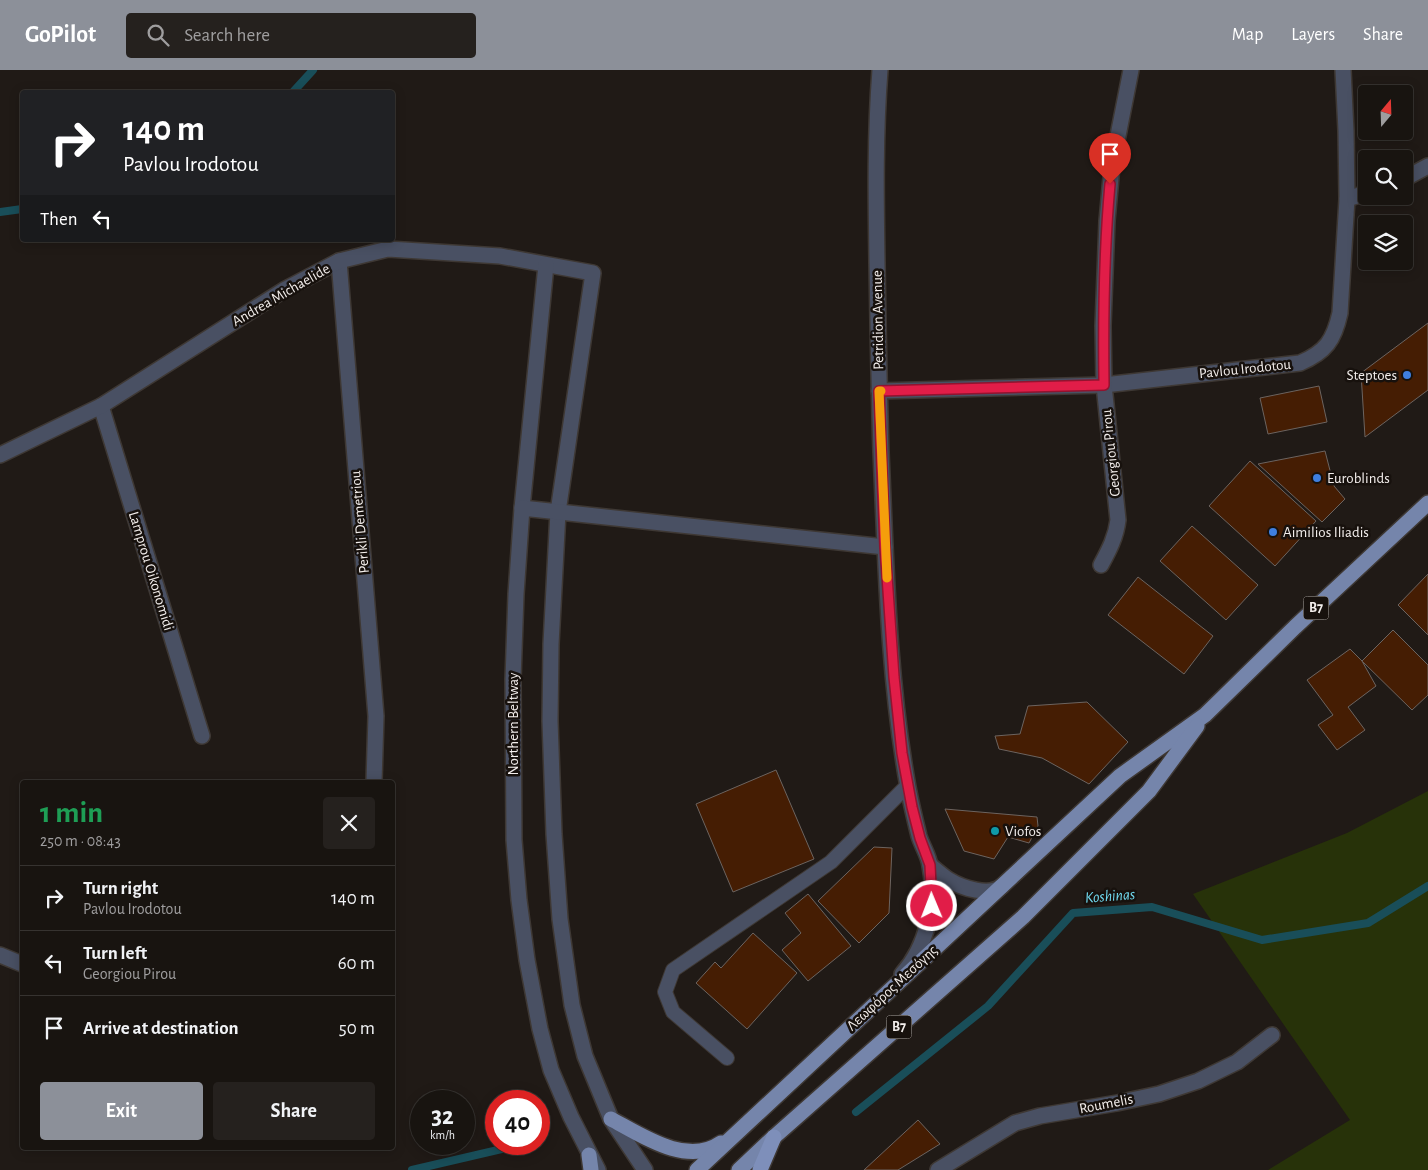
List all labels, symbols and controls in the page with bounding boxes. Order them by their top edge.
search box [126,13,476,58]
icon: search [144,21,172,49]
text: GoPilot [25,23,96,47]
text: Search here [184,26,270,45]
text: Map [1232,26,1263,44]
text: Layers [1291,26,1335,44]
text: Share [1363,26,1403,44]
north arrow [1358,85,1412,140]
map controls [1358,85,1413,270]
icon: right [40,110,105,175]
text: 140 m [123,112,205,147]
pin [1089,133,1131,184]
icon: arrive [1096,140,1124,168]
button: search [1358,150,1413,205]
text: Pavlou Irodotou [123,153,259,175]
icon: left [88,205,116,233]
text: Then [40,210,78,229]
button: layers [1358,215,1413,270]
street label: Andrea Michaelide [230,261,332,329]
street label: Petridion Avenue [870,270,886,370]
street label: Pavlou Irodotou [1198,357,1292,381]
place label: Steptoes [1346,368,1397,383]
marker: Steptoes [1401,369,1413,381]
street label: Georgiou Pirou [1099,408,1123,497]
street label: Perikli Demetriou [348,470,372,574]
place label: Euroblinds [1327,471,1390,486]
marker: Euroblinds [1311,472,1323,484]
street label: Lamprou Oikonomidi [126,510,176,632]
place label: Aimilios Iliadis [1283,525,1369,540]
marker: Aimilios Iliadis [1267,526,1279,538]
road number: B7 [1304,596,1328,620]
street label: Northern Beltway [506,672,521,775]
button: close [323,797,375,849]
text: 1 min [40,798,103,828]
place label: Viofos [1005,824,1041,839]
marker: Viofos [989,825,1001,837]
text: 250 m · 08:43 [40,833,121,849]
text: Turn right [83,879,158,898]
position arrow [905,879,957,931]
icon: right [40,884,68,912]
water label: Koshinas [1084,886,1136,906]
text: 140 m [331,889,375,908]
text: Pavlou Irodotou [83,901,182,917]
street label: Λεωφόρος Μεσόγης [844,942,940,1034]
text: Turn left [83,944,147,963]
icon: left [40,949,68,977]
text: 60 m [338,954,375,973]
text: Georgiou Pirou [83,966,176,982]
icon: arrive [40,1014,68,1042]
road number: B7 [886,1016,912,1039]
text: Arrive at destination [83,1019,239,1038]
text: 50 m [339,1019,375,1038]
button: Exit [40,1082,203,1140]
button: Share [213,1082,375,1140]
speed limit sign: 40 [485,1090,550,1155]
street label: Roumelis [1078,1091,1134,1117]
text: 32 [431,1104,454,1129]
text: km/h [430,1129,455,1141]

